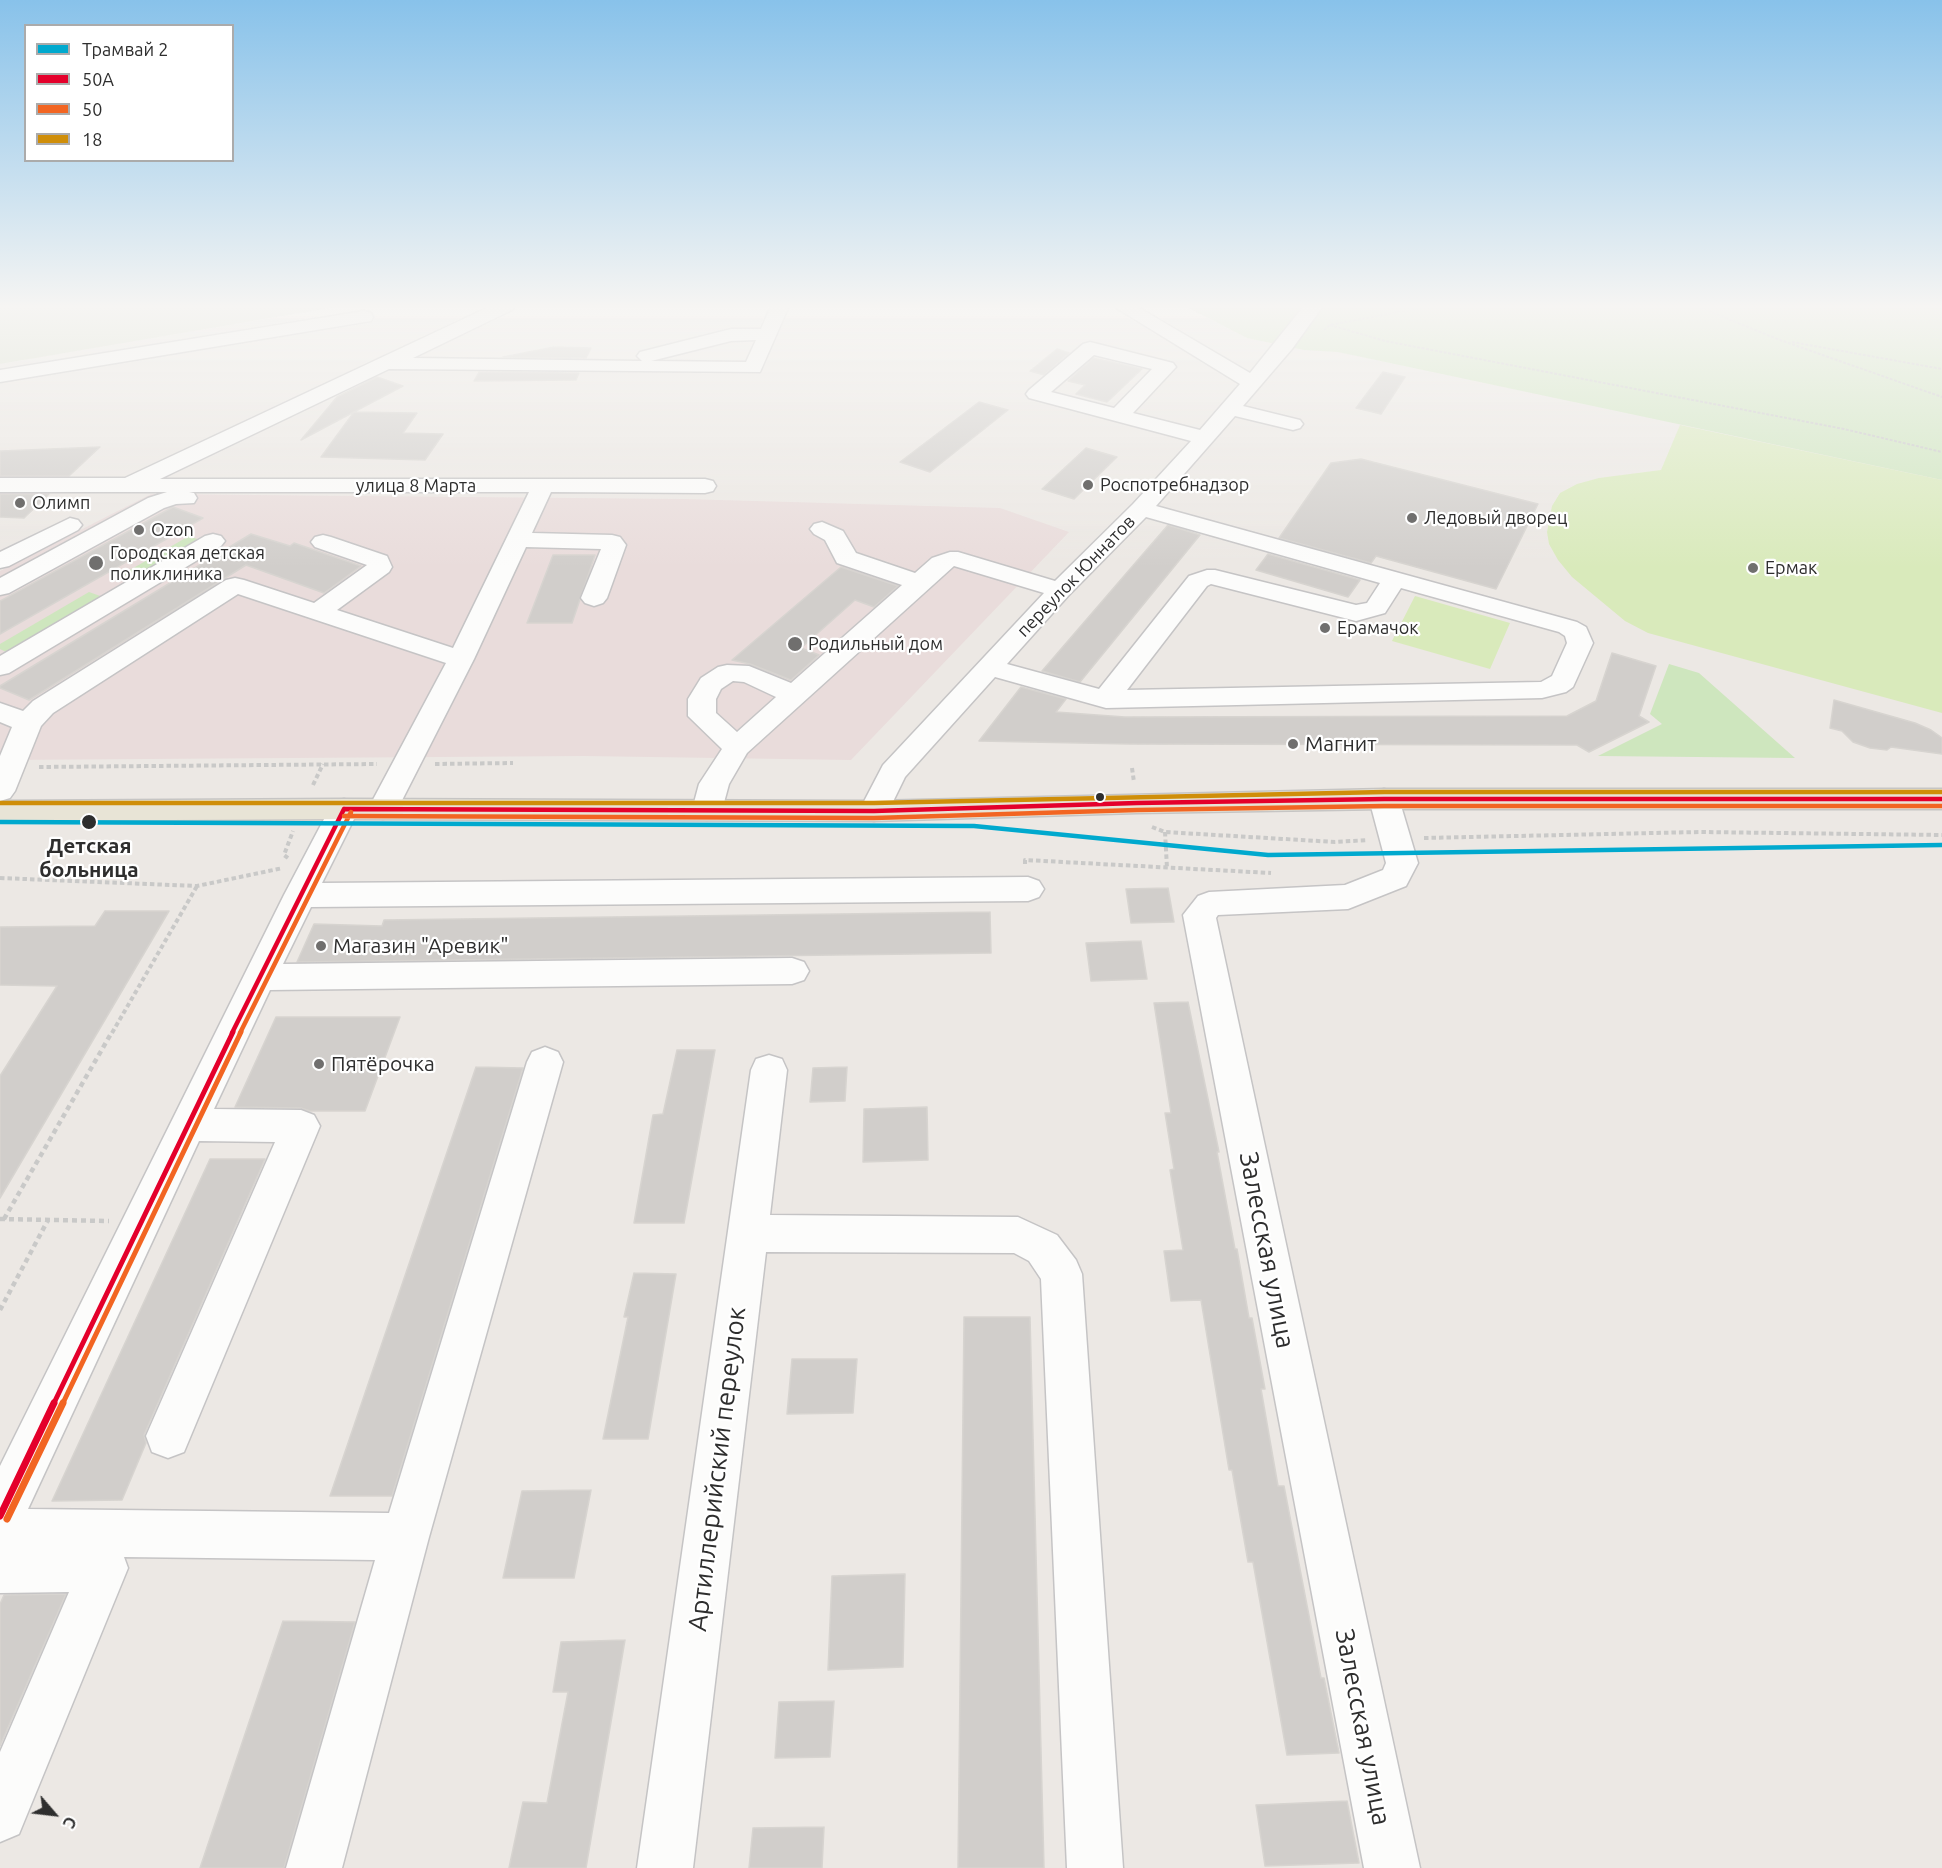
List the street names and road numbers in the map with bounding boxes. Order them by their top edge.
street label: улица 8 Марта [356,475,476,497]
street label: переулок Юннатов [1012,511,1140,641]
street label: Залесская улица [1233,1149,1301,1351]
street label: Артиллерийский переулок [682,1305,752,1633]
street label: Залесская улица [1329,1626,1397,1828]

